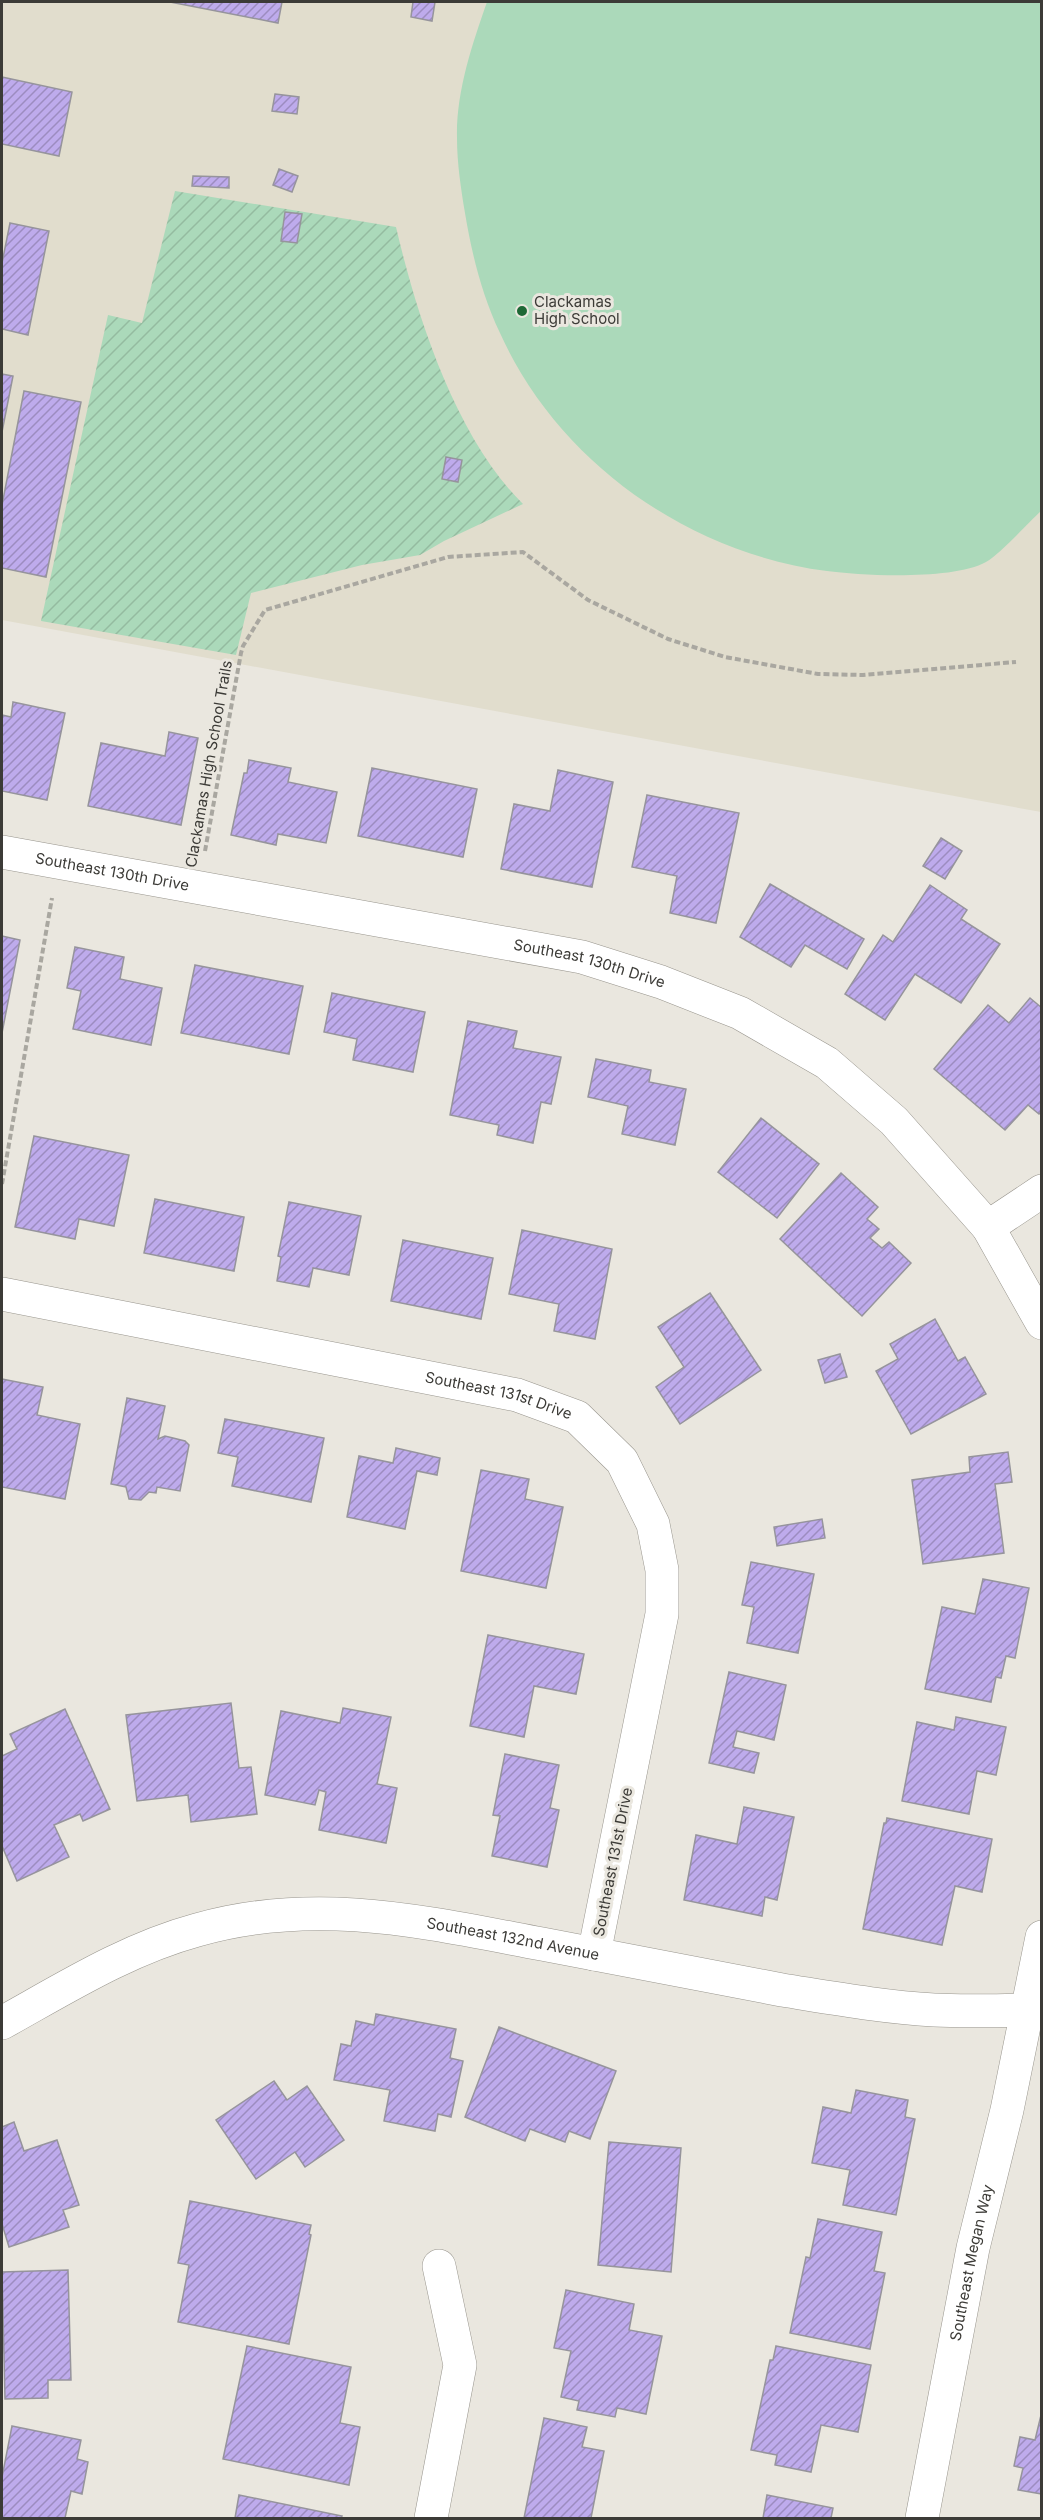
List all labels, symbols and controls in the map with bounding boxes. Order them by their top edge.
place label: Clackamas High School [534,292,620,328]
marker: Clackamas High School [515,304,529,318]
street label: Clackamas High School Trails [181,659,236,869]
street label: Southeast 130th Drive [34,848,191,895]
street label: Southeast 130th Drive [512,935,668,992]
street label: Southeast 131st Drive [423,1367,575,1423]
street label: Southeast 131st Drive [589,1786,636,1938]
street label: Southeast 132nd Avenue [425,1913,601,1964]
street label: Southeast Megan Way [946,2182,997,2343]

